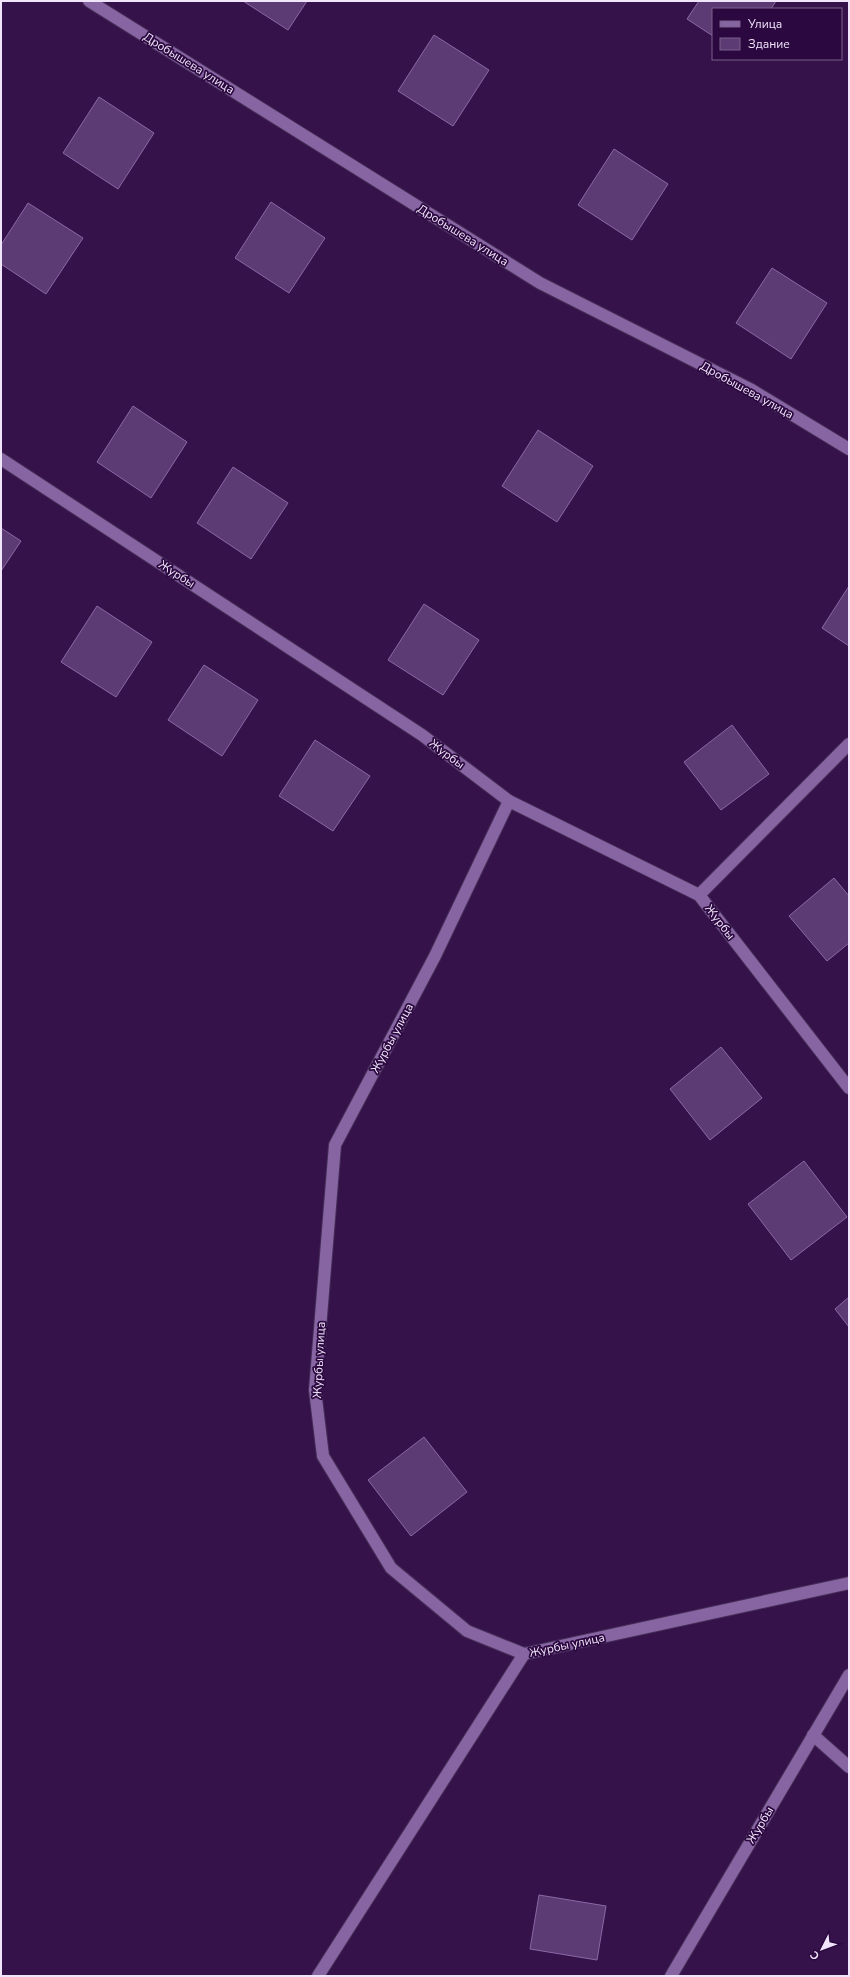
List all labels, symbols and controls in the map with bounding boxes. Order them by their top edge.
legend [712,8,842,60]
text: Улица [747,16,782,32]
street label: Дробышева улица [140,29,238,97]
text: Здание [748,36,790,52]
street label: Дробышева улица [414,201,512,269]
street label: Дробышева улица [697,358,797,422]
street label: Журбы [156,556,198,592]
street label: Журбы [426,735,468,773]
street label: Журбы [701,901,739,943]
street label: Журбы улица [367,1000,417,1076]
street label: Журбы улица [309,1321,329,1399]
street label: Журбы улица [528,1629,606,1661]
street label: Журбы [743,1804,777,1846]
north arrow [802,1929,842,1969]
text: С [807,1947,823,1963]

